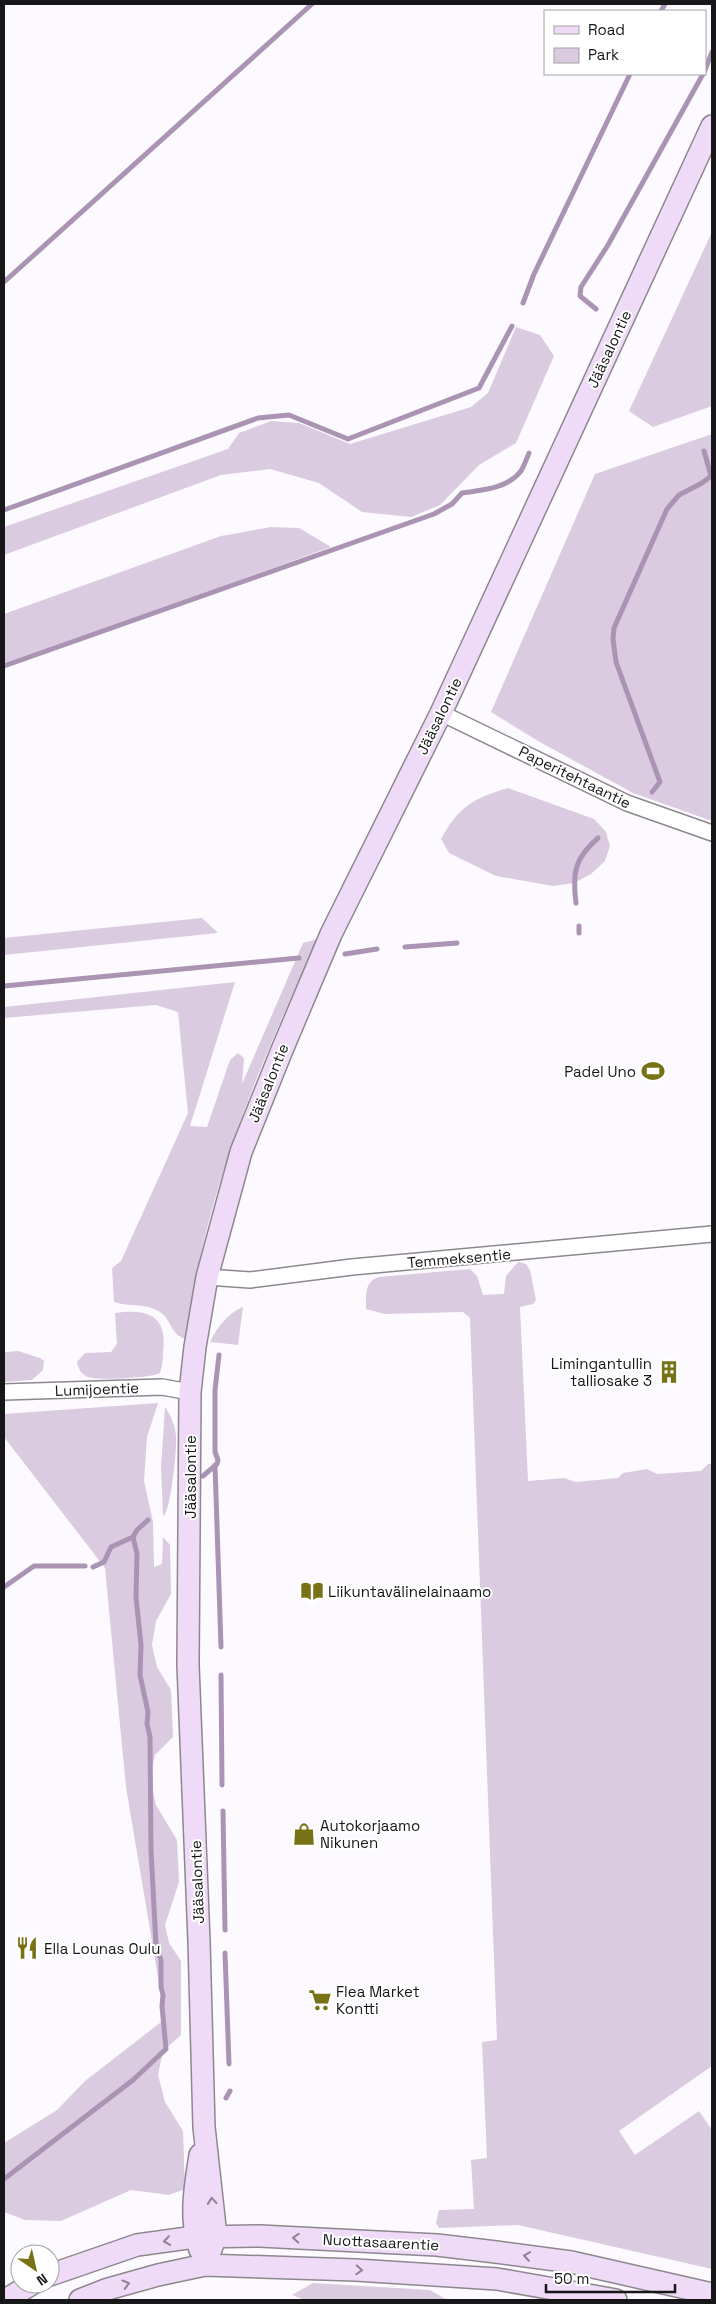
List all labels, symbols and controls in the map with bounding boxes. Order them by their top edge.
legend [544,10,706,75]
text: Road [588,20,625,39]
text: Park [588,45,619,64]
street label: Jääsalontie [583,307,635,391]
street label: Jääsalontie [412,674,466,758]
street label: Paperitehtaantie [516,742,634,812]
street label: Jääsalontie [244,1041,293,1125]
sports icon: Padel Uno [640,1058,666,1084]
place label: Padel Uno [564,1062,636,1081]
street label: Temmeksentie [406,1244,512,1272]
place label: Limingantullin talliosake 3 [551,1354,652,1390]
building icon: Limingantullin talliosake 3 [656,1359,682,1385]
street label: Lumijoentie [55,1378,140,1400]
street label: Jääsalontie [181,1435,200,1519]
library icon: Liikuntavälinelainaamo [299,1578,325,1604]
place label: Liikuntavälinelainaamo [328,1582,491,1601]
place label: Autokorjaamo Nikunen [320,1816,420,1852]
shop icon: Autokorjaamo Nikunen [291,1821,317,1847]
street label: Jääsalontie [186,1840,208,1924]
restaurant icon: Ella Lounas Oulu [14,1935,40,1961]
place label: Ella Lounas Oulu [44,1939,160,1958]
place label: Flea Market Kontti [336,1982,420,2018]
supermarket icon: Flea Market Kontti [307,1987,333,2013]
one-way arrow [207,2197,218,2205]
street label: Nuottasaarentie [322,2229,440,2255]
one-way arrow [292,2232,300,2243]
one-way arrow [163,2235,171,2246]
north arrow [10,2244,60,2294]
one-way arrow [523,2251,531,2262]
scale bar [546,2262,675,2294]
one-way arrow [355,2264,363,2275]
text: 50 m [554,2269,589,2288]
text: N [33,2270,51,2290]
one-way arrow [121,2279,130,2290]

